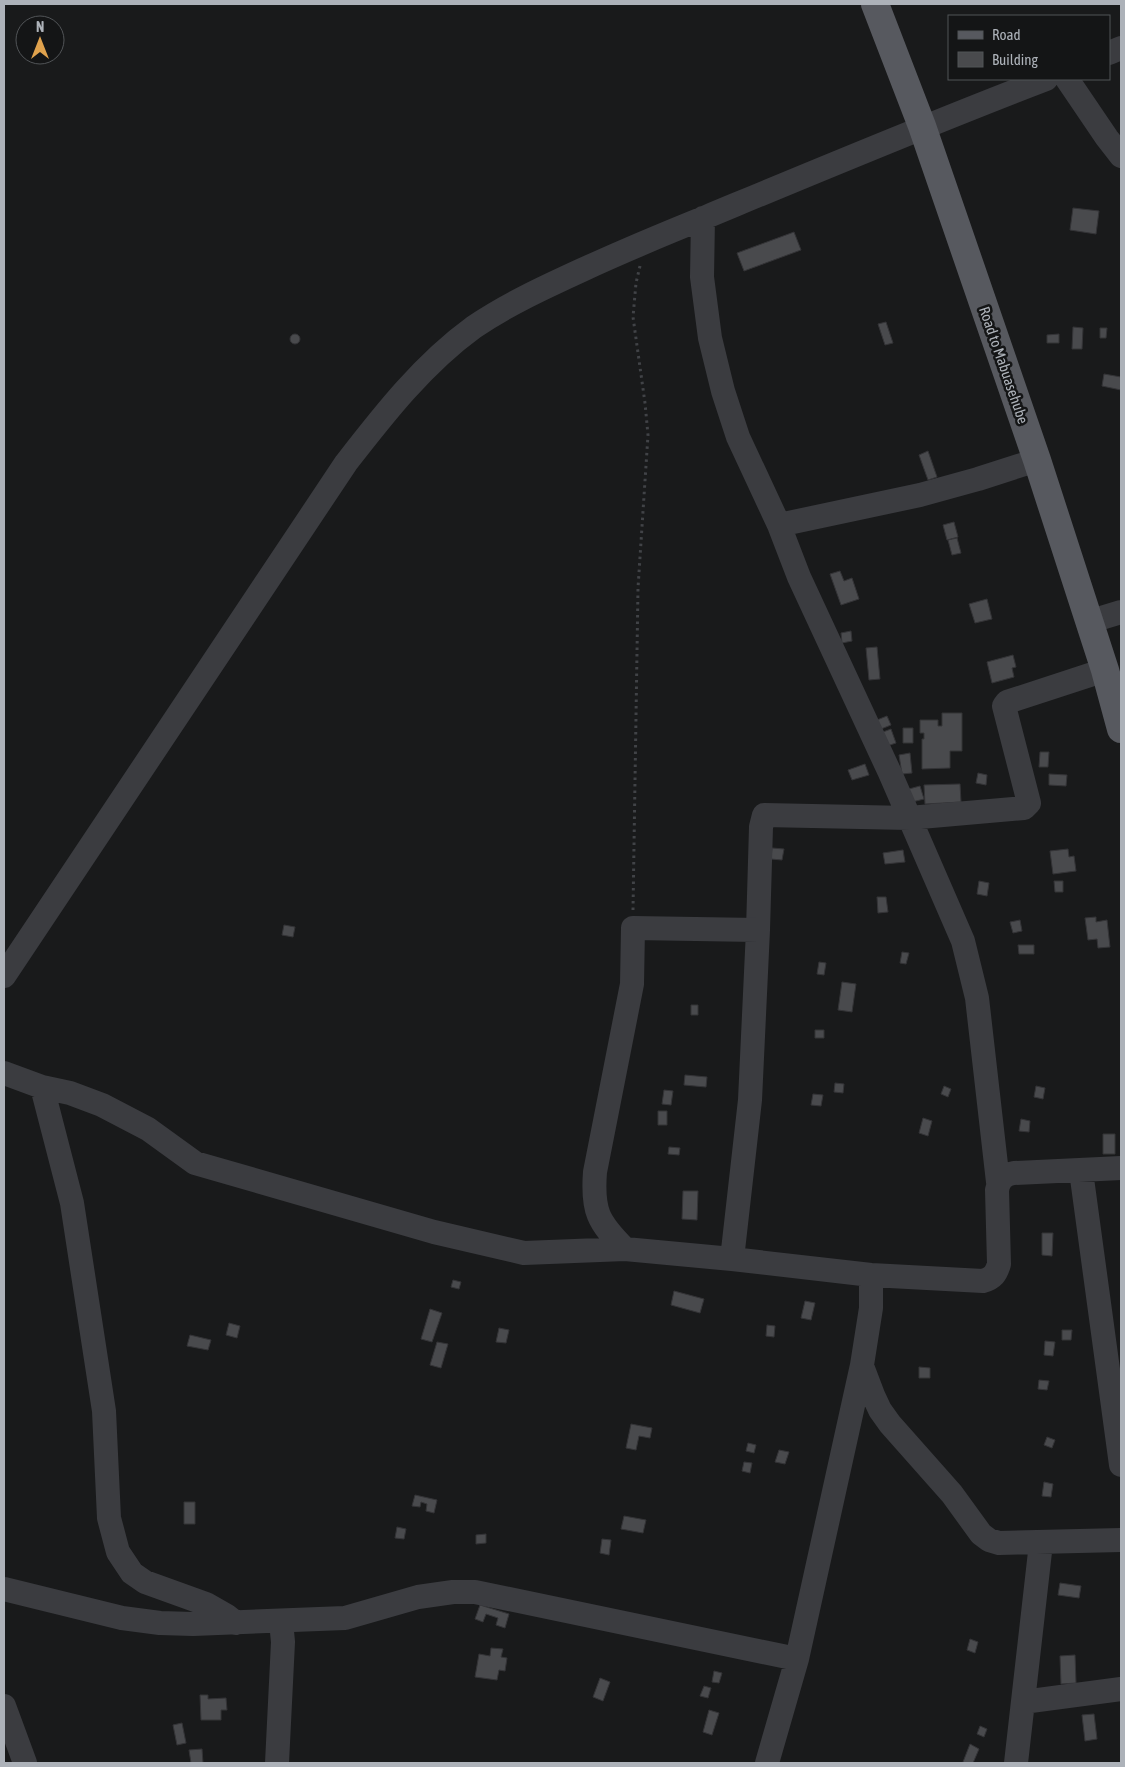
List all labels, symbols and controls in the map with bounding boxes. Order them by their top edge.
north arrow [15,15,65,65]
legend [948,15,1110,80]
text: N [36,19,44,35]
text: Road [992,26,1021,43]
text: Building [992,51,1038,68]
street label: Road to Mabuasehube [976,304,1032,426]

